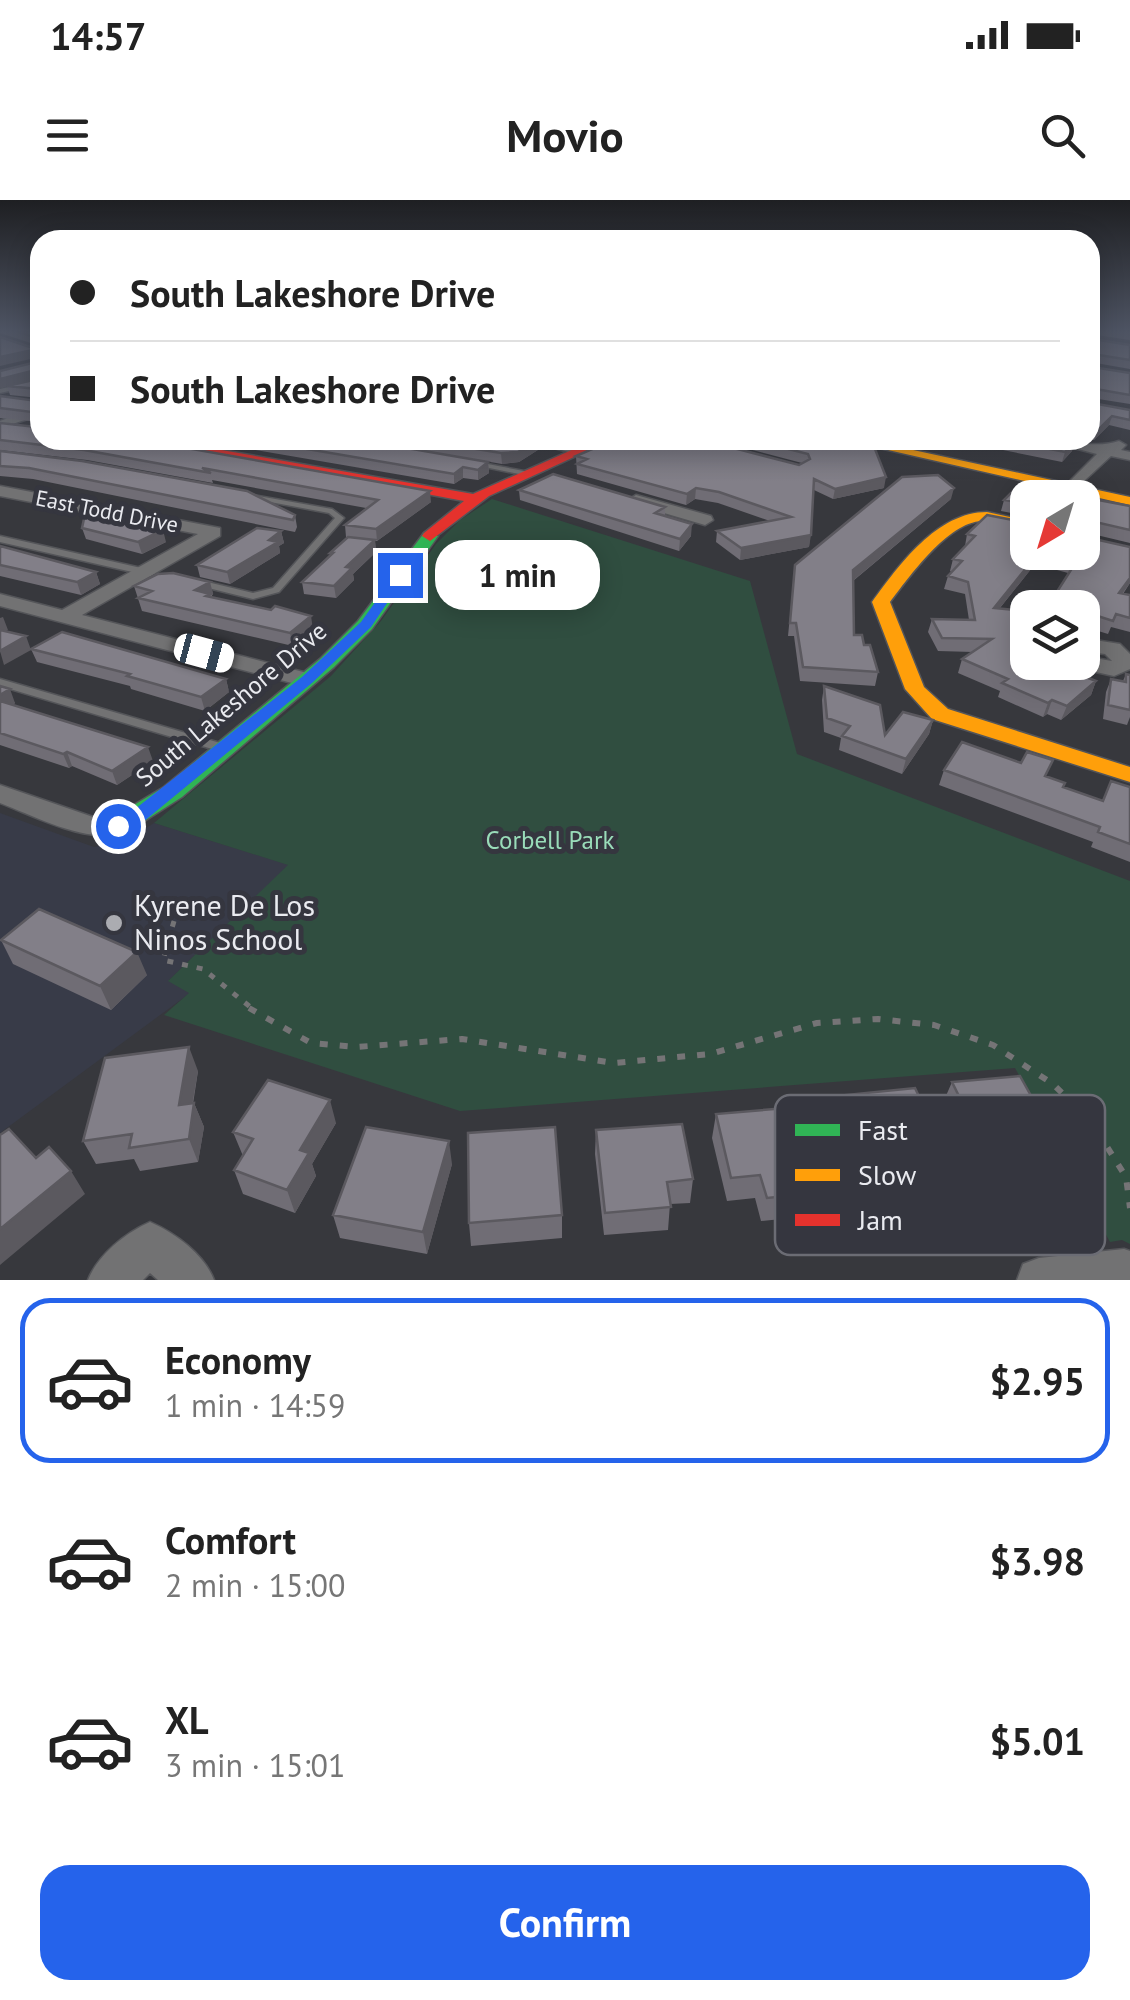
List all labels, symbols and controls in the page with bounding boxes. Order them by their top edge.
text: 14:57 [50,11,146,60]
text: Movio [506,106,624,164]
icon: menu [40,108,95,163]
icon: search [1035,108,1090,163]
text: South Lakeshore Drive [130,268,495,317]
text: South Lakeshore Drive [130,364,495,413]
north arrow [1010,480,1100,570]
map controls [1010,480,1100,680]
street label: East Todd Drive [33,483,181,539]
callout: 1 min [435,540,600,610]
route end [378,553,423,598]
text: 1 min [478,554,557,596]
button: layers [1010,590,1100,680]
street label: South Lakeshore Drive [129,615,333,793]
car [171,631,237,675]
route start [96,804,141,849]
park label: Corbell Park [486,824,614,856]
place label: Kyrene De Los Ninos School [134,885,315,958]
marker: Kyrene De Los Ninos School [103,912,125,934]
legend [775,1095,1105,1255]
text: Fast [858,1111,908,1148]
text: Slow [858,1156,917,1193]
text: Jam [857,1201,903,1238]
text: Economy [165,1335,311,1384]
icon: car [45,1336,135,1426]
text: $2.95 [989,1356,1085,1405]
text: 1 min · 14:59 [165,1384,345,1426]
text: Comfort [165,1515,296,1564]
icon: car [45,1516,135,1606]
text: $3.98 [989,1536,1085,1585]
text: 2 min · 15:00 [165,1564,345,1606]
text: XL [165,1695,209,1744]
icon: car [45,1696,135,1786]
text: $5.01 [989,1716,1085,1765]
text: 3 min · 15:01 [165,1744,345,1786]
button: Confirm [40,1865,1090,1980]

